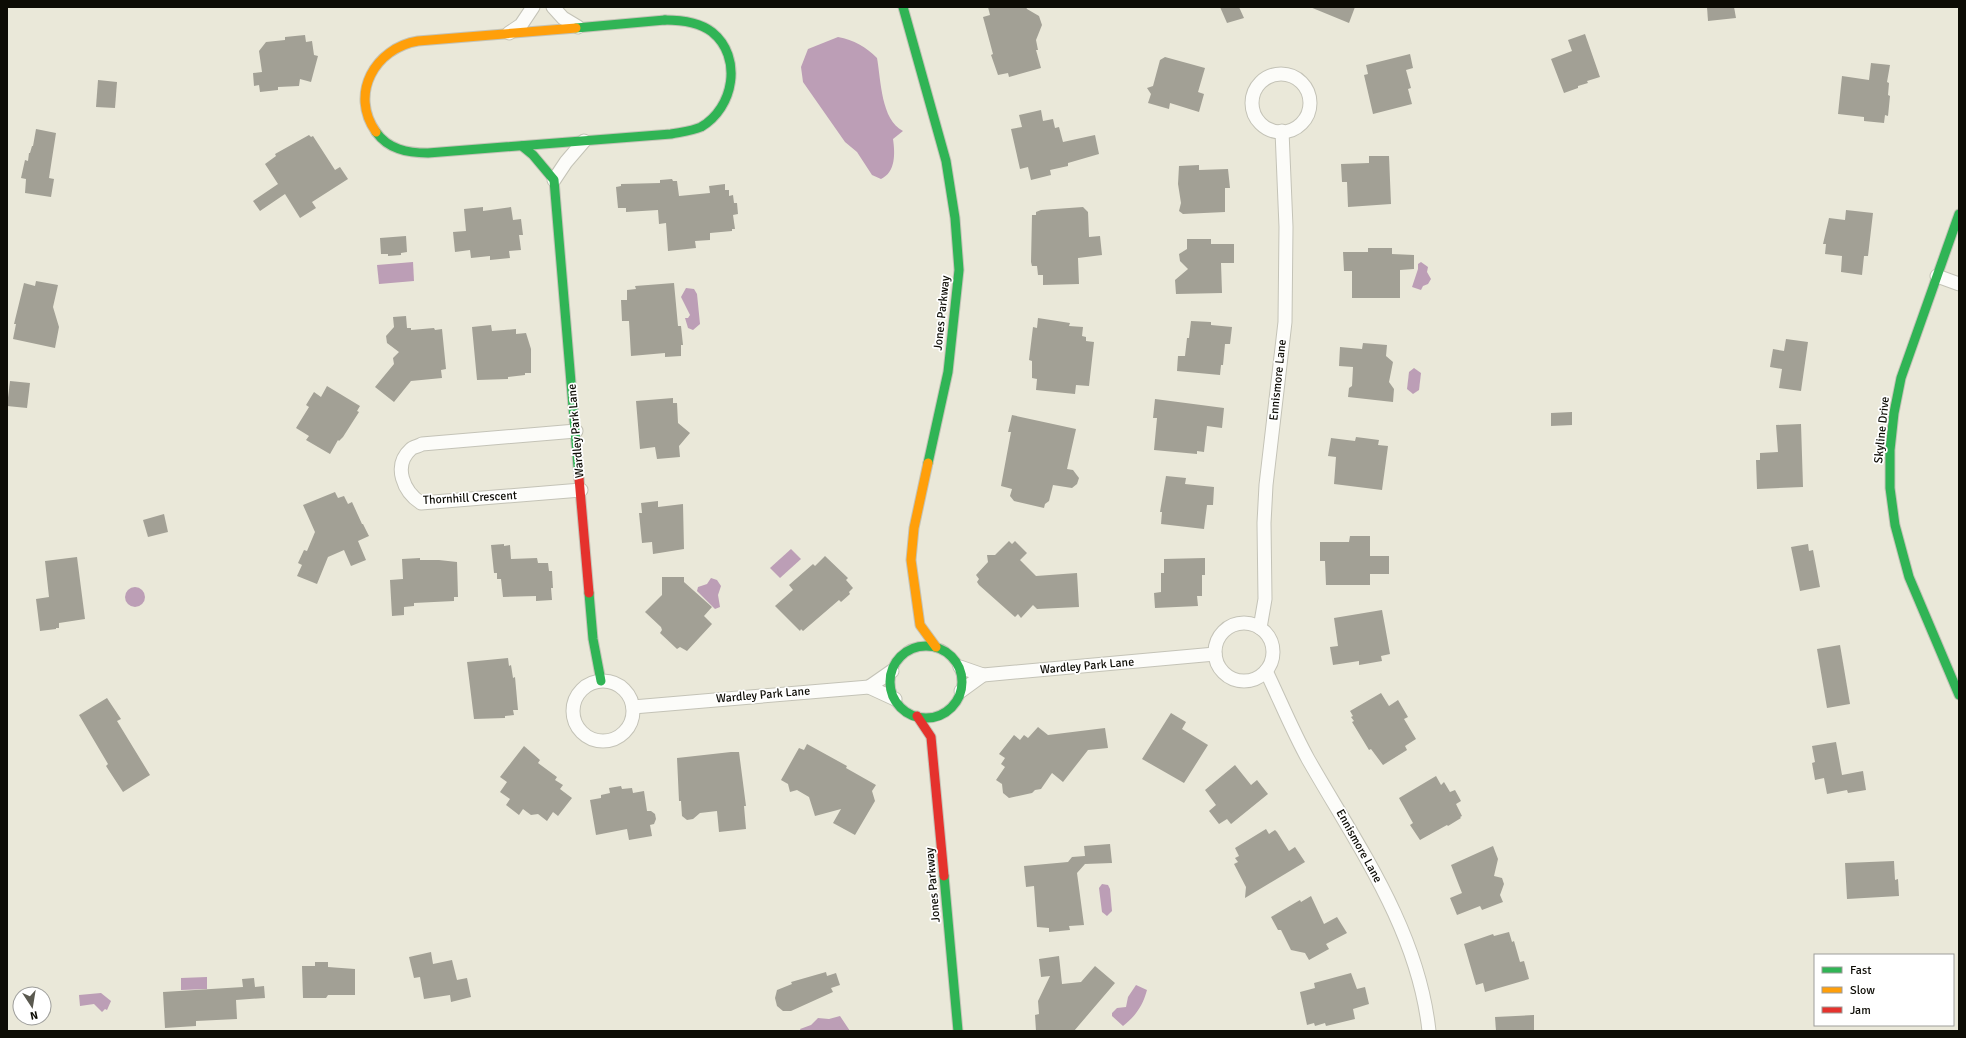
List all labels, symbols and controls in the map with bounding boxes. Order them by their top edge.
street label: Jones Parkway [931,274,953,351]
street label: Ennismore Lane [1266,339,1290,421]
street label: Wardley Park Lane [564,383,588,479]
street label: Skyline Drive [1871,396,1893,464]
street label: Thornhill Crescent [423,488,517,508]
street label: Wardley Park Lane [1039,654,1135,678]
street label: Wardley Park Lane [715,683,811,707]
street label: Ennismore Lane [1333,807,1385,885]
street label: Jones Parkway [922,846,944,923]
legend [1814,954,1954,1026]
text: Fast [1850,963,1871,978]
text: Slow [1850,983,1875,998]
north arrow [12,986,52,1026]
text: Jam [1850,1003,1871,1018]
text: N [29,1008,39,1022]

